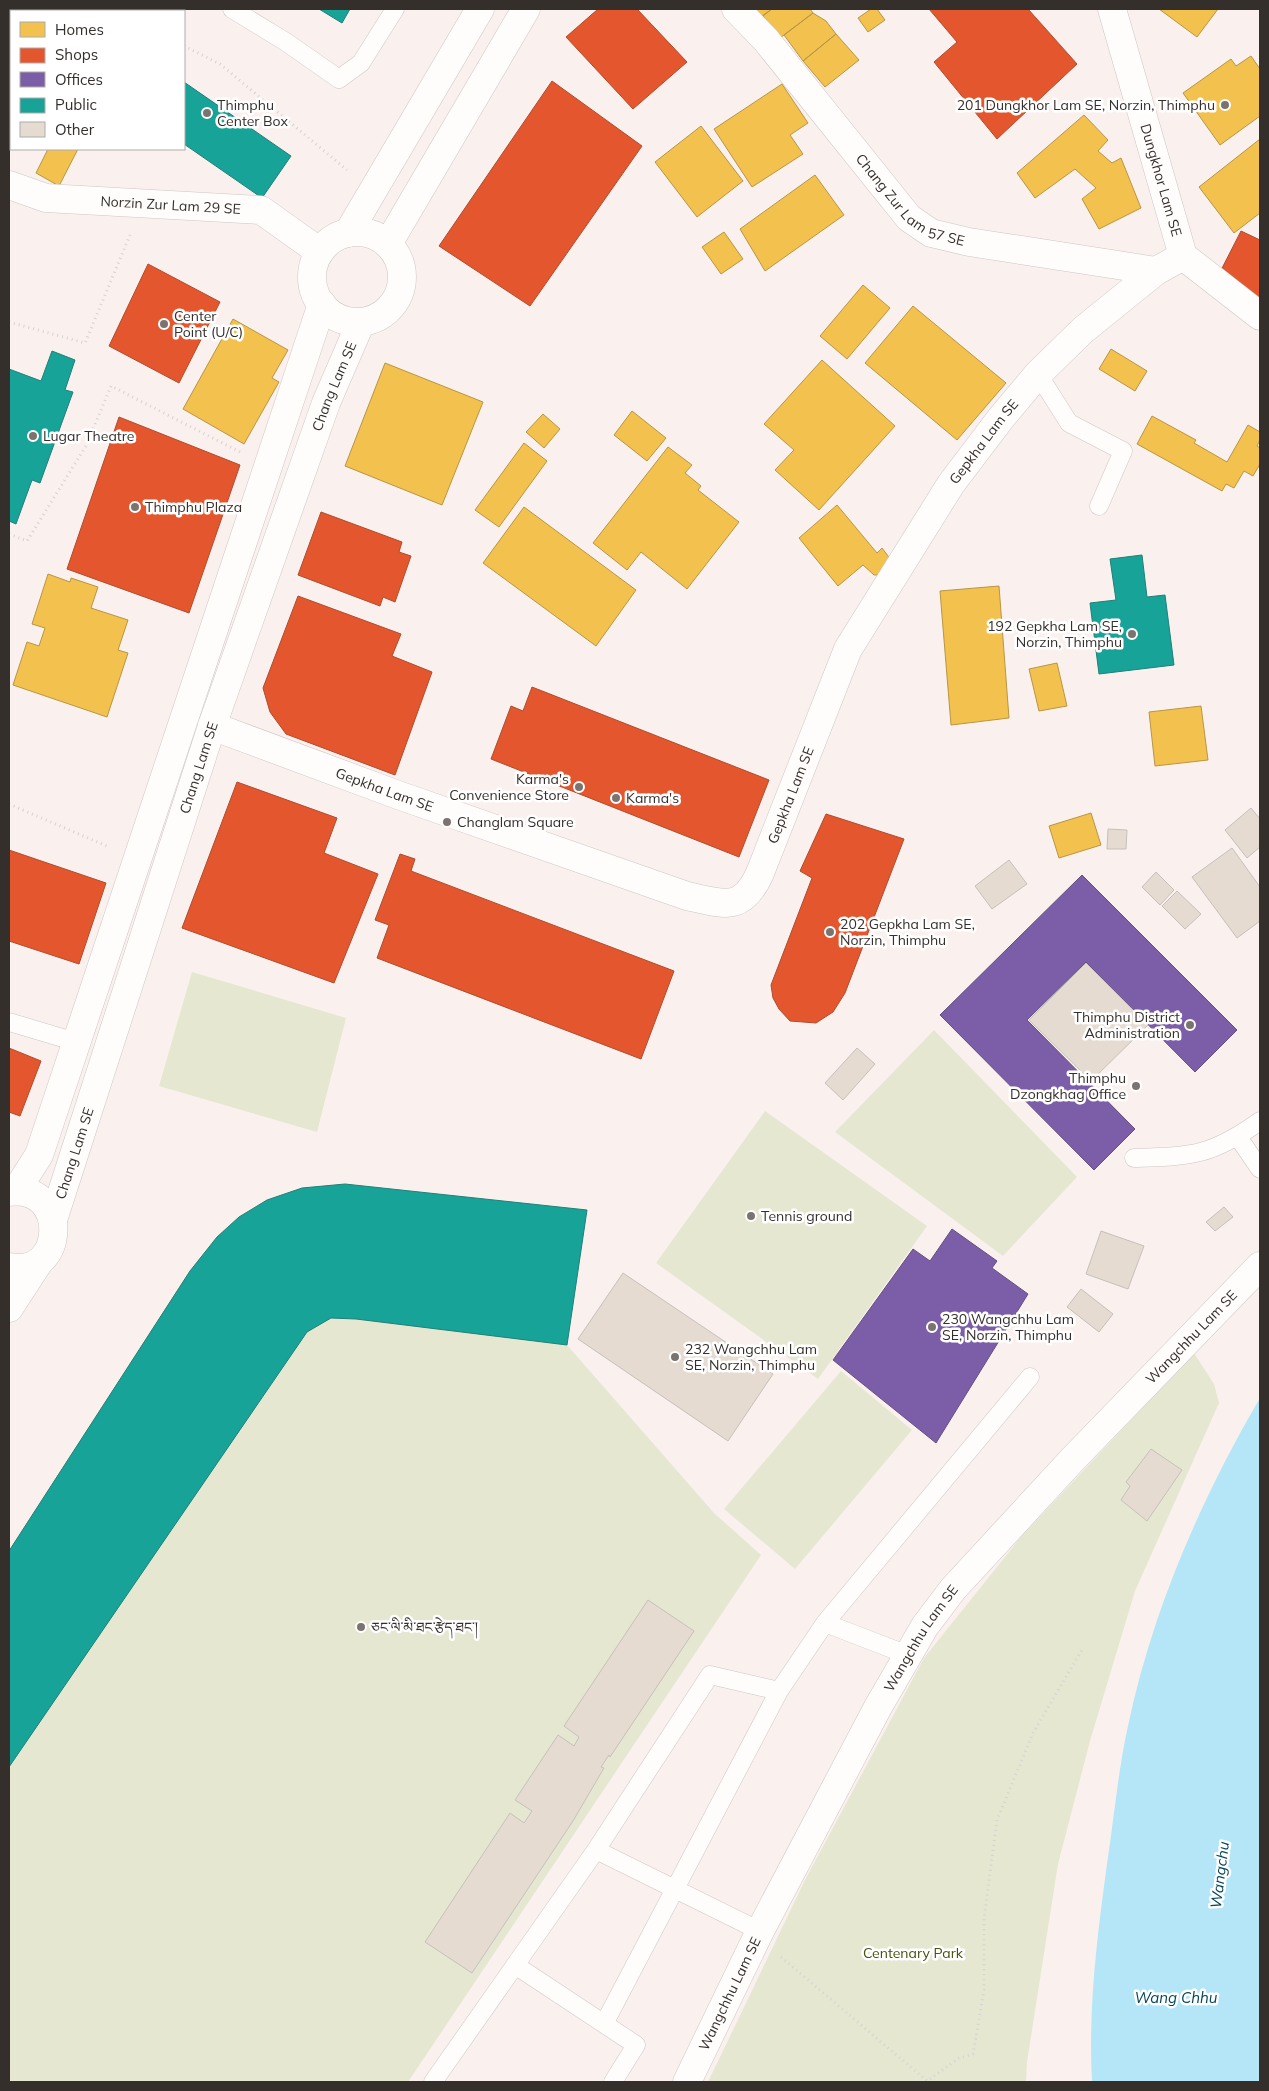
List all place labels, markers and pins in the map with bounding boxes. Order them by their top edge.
place label: Thimphu Center Box [217,96,288,130]
place label: 201 Dungkhor Lam SE, Norzin, Thimphu [957,96,1215,114]
marker: 201 Dungkhor Lam SE, Norzin, Thimphu [1219,99,1231,111]
marker: Thimphu Center Box [201,107,213,119]
place label: Center Point (U/C) [174,307,243,341]
marker: Center Point (U/C) [158,318,170,330]
place label: Lugar Theatre [43,427,134,445]
marker: Lugar Theatre [27,430,39,442]
place label: Thimphu Plaza [145,498,242,516]
marker: Thimphu Plaza [129,501,141,513]
place label: 192 Gepkha Lam SE, Norzin, Thimphu [987,617,1122,651]
marker: 192 Gepkha Lam SE, Norzin, Thimphu [1126,628,1138,640]
place label: Karma's Convenience Store [449,770,569,804]
marker: Karma's Convenience Store [573,781,585,793]
place label: Karma's [626,789,679,807]
marker: Karma's [610,792,622,804]
place label: Changlam Square [457,813,574,831]
marker: Changlam Square [441,816,453,828]
place label: 202 Gepkha Lam SE, Norzin, Thimphu [840,915,975,949]
marker: 202 Gepkha Lam SE, Norzin, Thimphu [824,926,836,938]
place label: Thimphu District Administration [1074,1008,1180,1042]
marker: Thimphu District Administration [1184,1019,1196,1031]
place label: Thimphu Dzongkhag Office [1010,1069,1126,1103]
marker: Thimphu Dzongkhag Office [1130,1080,1142,1092]
place label: Tennis ground [761,1207,852,1225]
marker: Tennis ground [745,1210,757,1222]
place label: 230 Wangchhu Lam SE, Norzin, Thimphu [942,1310,1074,1344]
marker: 230 Wangchhu Lam SE, Norzin, Thimphu [926,1321,938,1333]
place label: 232 Wangchhu Lam SE, Norzin, Thimphu [685,1340,817,1374]
marker: 232 Wangchhu Lam SE, Norzin, Thimphu [669,1351,681,1363]
place label: ཅང་ལི་མི་ཐང་རྩེད་ཐང་། [371,1617,478,1639]
marker: ཅང་ལི་མི་ཐང་རྩེད་ཐང་། [355,1621,367,1633]

